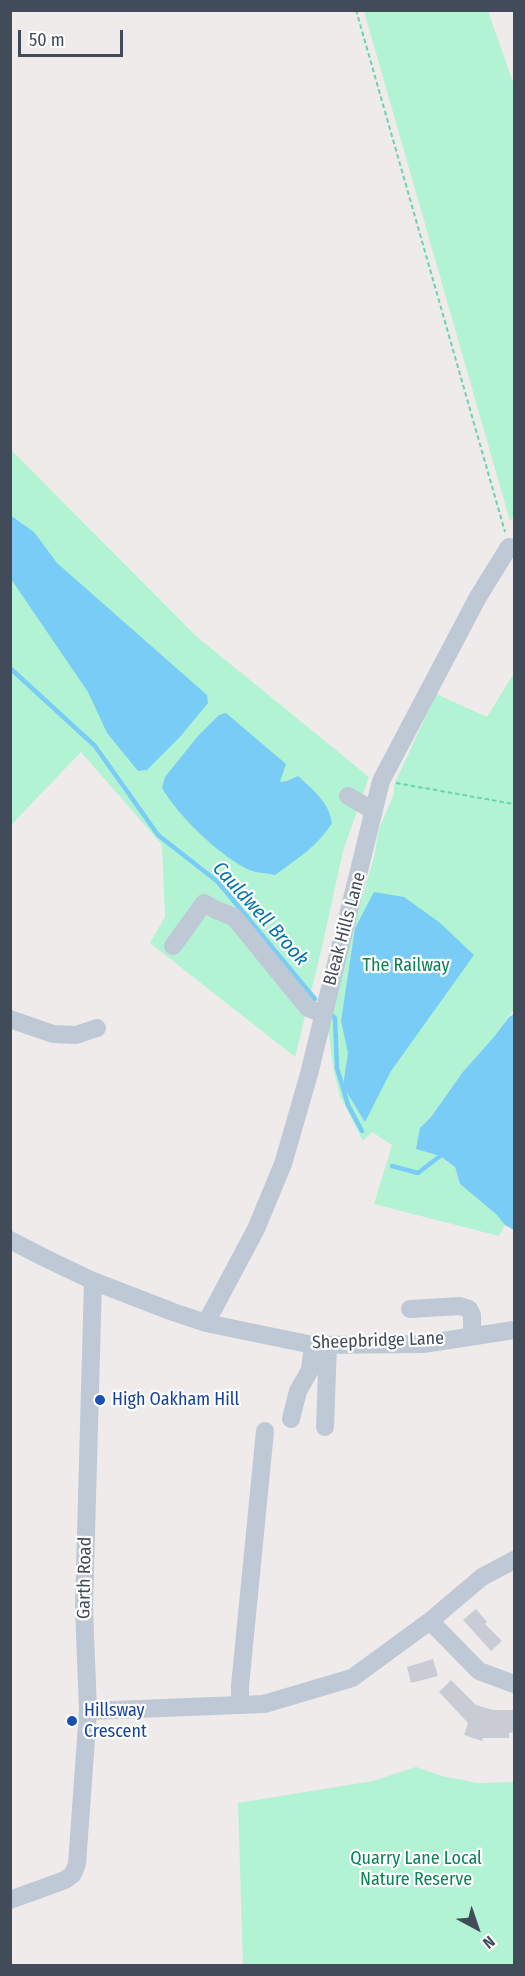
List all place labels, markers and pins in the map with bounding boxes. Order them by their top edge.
place label: High Oakham Hill [112,1389,239,1411]
marker: High Oakham Hill [93,1393,107,1407]
place label: Hillsway Crescent [84,1700,147,1742]
marker: Hillsway Crescent [65,1714,79,1728]

